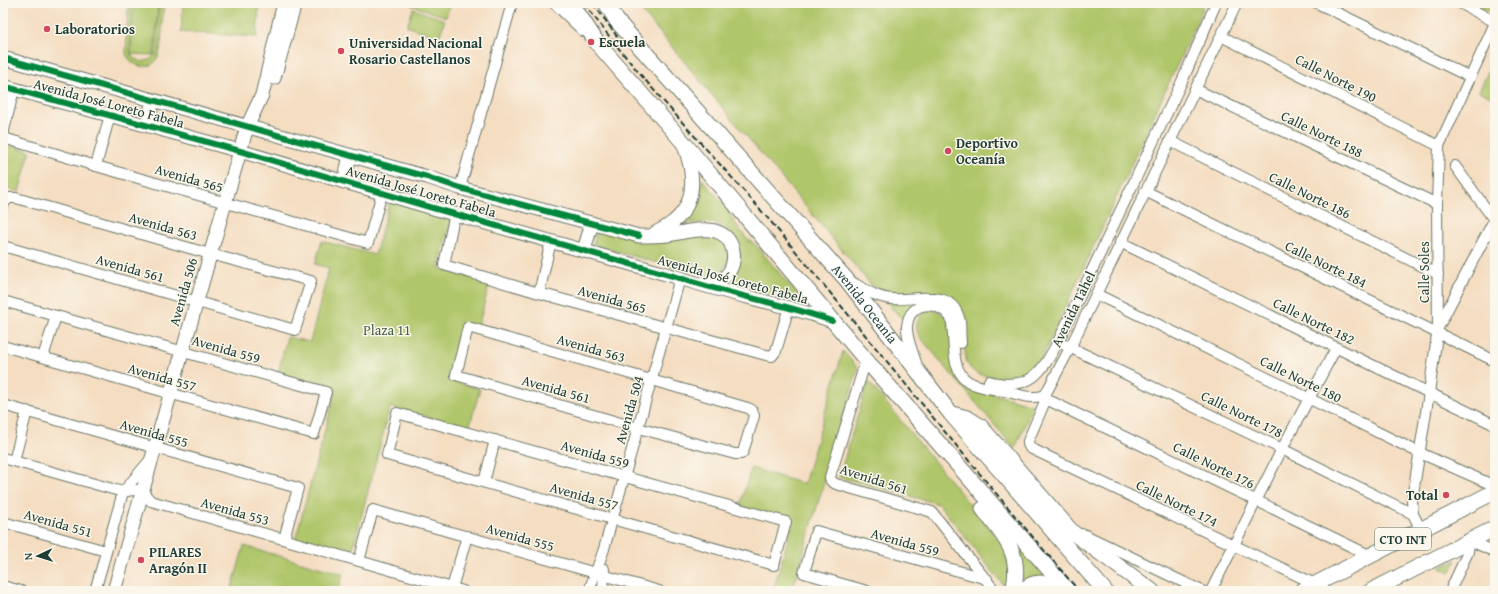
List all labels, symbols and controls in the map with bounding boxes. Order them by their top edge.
place label: Laboratorios [55,19,135,39]
marker: Laboratorios [42,24,52,34]
place label: Escuela [599,32,646,52]
place label: Universidad Nacional Rosario Castellanos [349,33,483,69]
marker: Escuela [586,37,596,47]
marker: Universidad Nacional Rosario Castellanos [336,46,346,56]
street label: Calle Norte 190 [1292,49,1380,107]
street label: Avenida José Loreto Fabela [31,73,187,133]
street label: Calle Norte 188 [1278,106,1366,163]
place label: Deportivo Oceanía [956,133,1018,169]
marker: Deportivo Oceanía [943,146,953,156]
street label: Avenida 565 [153,159,225,197]
street label: Avenida José Loreto Fabela [344,160,499,222]
street label: Calle Norte 186 [1266,167,1354,224]
street label: Avenida 563 [127,207,199,245]
street label: Calle Norte 184 [1282,236,1370,293]
street label: Calle Soles [1414,241,1434,303]
street label: Avenida 561 [94,249,166,287]
street label: Avenida José Loreto Fabela [655,249,811,309]
street label: Avenida 506 [164,255,202,328]
street label: Avenida Oceanía [827,259,903,348]
street label: Avenida Tahel [1046,268,1100,350]
street label: Avenida 565 [576,280,648,318]
street label: Calle Norte 182 [1270,293,1358,349]
park label: Plaza 11 [363,320,411,340]
street label: Avenida 563 [555,329,627,367]
street label: Avenida 559 [190,330,263,368]
street label: Calle Norte 180 [1257,351,1345,408]
street label: Avenida 557 [126,358,199,396]
street label: Avenida 561 [520,370,592,408]
street label: Avenida 504 [610,373,648,446]
street label: Calle Norte 178 [1198,386,1286,443]
street label: Avenida 555 [118,414,190,452]
street label: Avenida 559 [559,435,632,473]
street label: Calle Norte 176 [1170,437,1258,494]
street label: Avenida 561 [838,459,910,499]
street label: Calle Norte 174 [1133,475,1221,532]
street label: Avenida 557 [548,477,621,515]
place label: Total [1406,485,1439,505]
marker: Total [1441,490,1451,500]
street label: Avenida 553 [199,492,271,530]
street label: Avenida 551 [22,504,94,542]
street label: Avenida 555 [484,518,556,556]
street label: Avenida 559 [869,523,942,561]
road number: CTO INT [1375,528,1431,550]
north arrow [18,536,58,576]
place label: PILARES Aragón II [149,542,207,578]
text: N [20,552,36,561]
marker: PILARES Aragón II [136,555,146,565]

